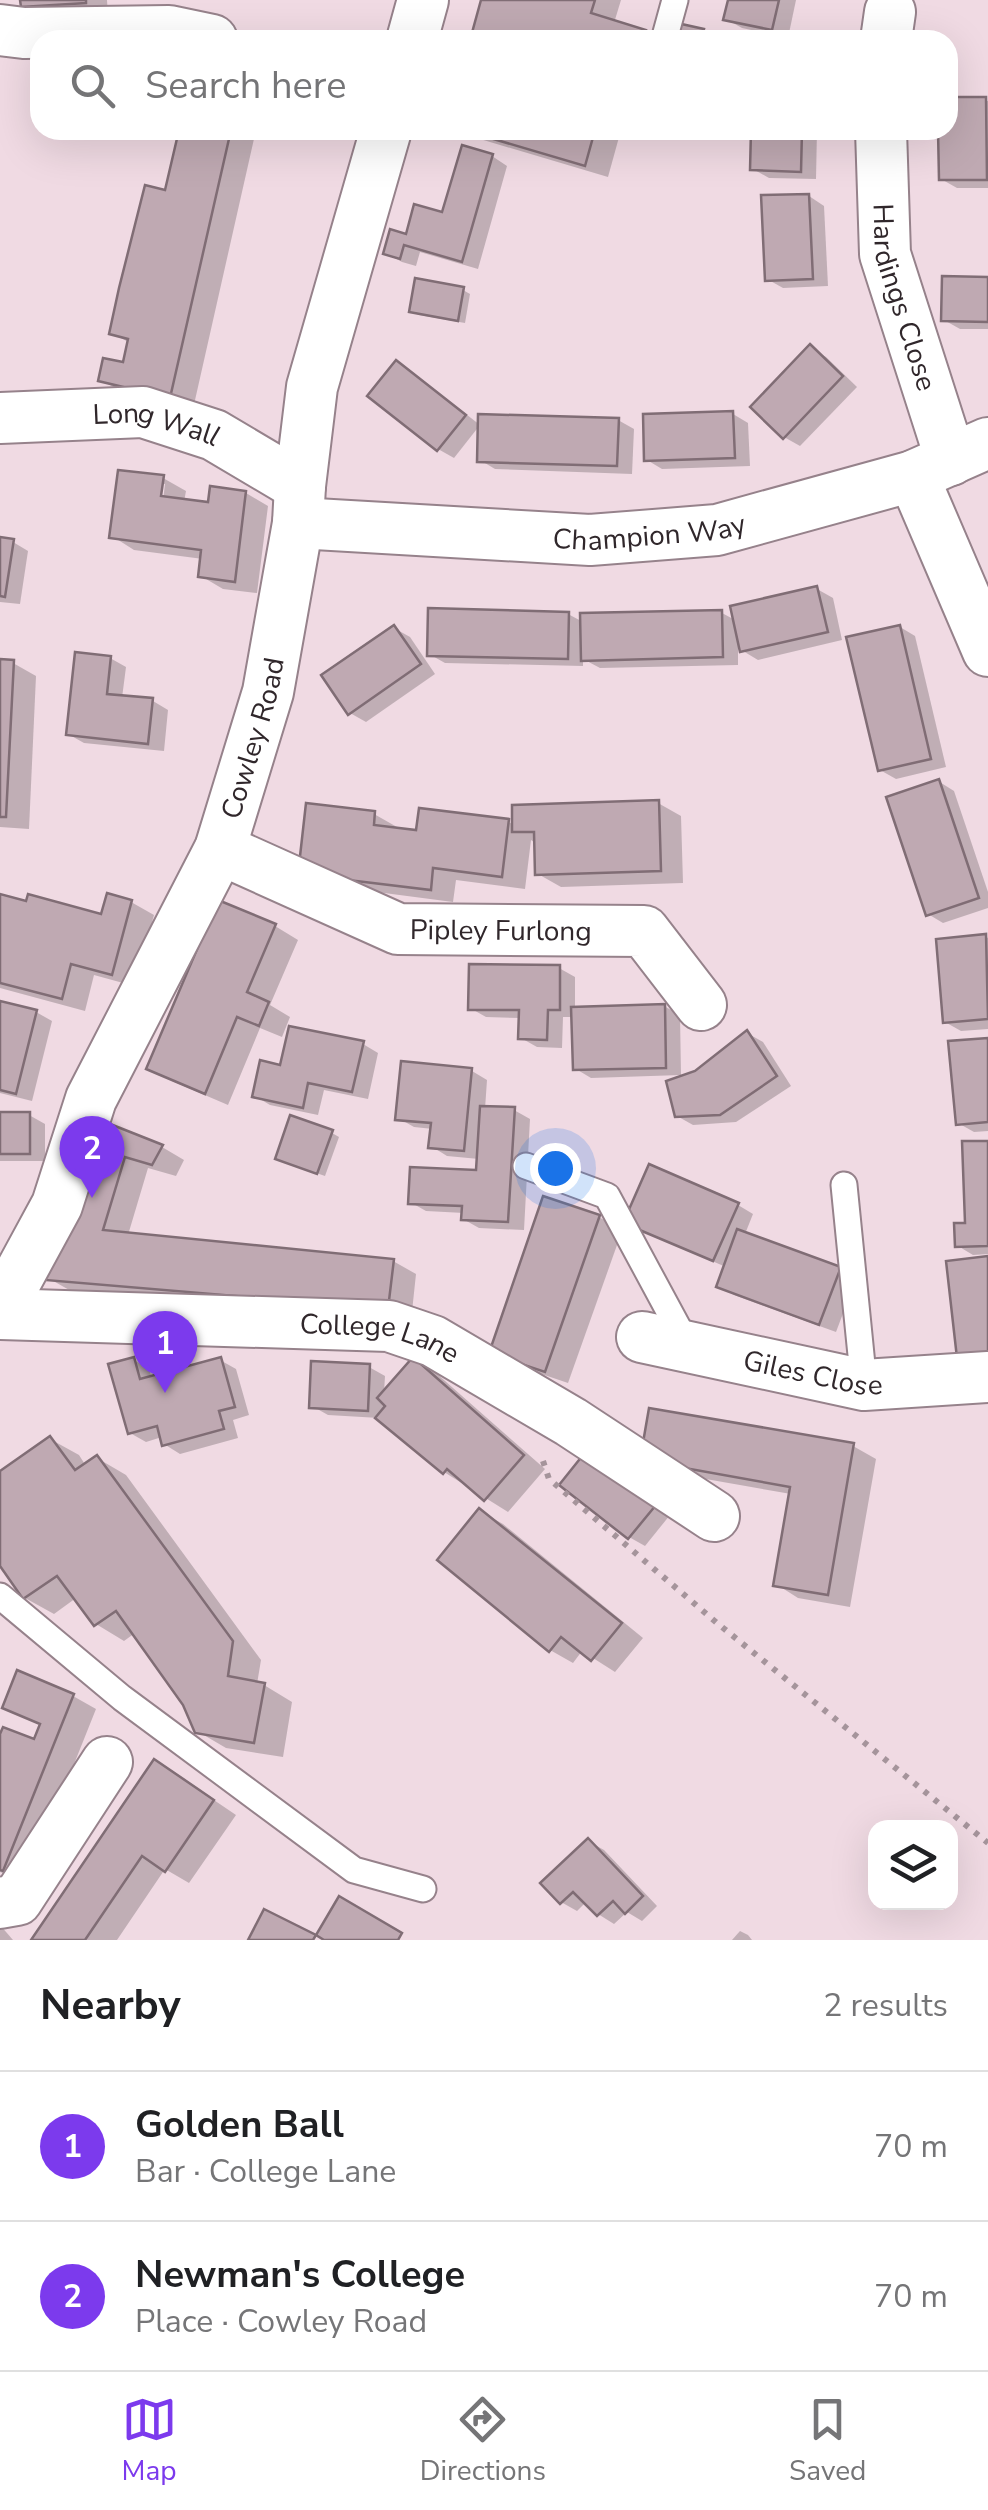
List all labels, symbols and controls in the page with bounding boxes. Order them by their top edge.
search box [30,30,958,140]
icon: search [65,58,120,113]
text: Search here [145,60,346,111]
street label: Hardings Close [863,203,946,396]
street label: Long Wall [92,394,229,455]
street label: Champion Way [552,505,751,560]
street label: Cowley Road [212,654,294,824]
street label: Pipley Furlong [410,911,592,951]
pin: 2 [59,1116,124,1198]
your location [530,1143,581,1194]
street label: College Lane [299,1305,467,1373]
pin: 1 [132,1310,198,1393]
street label: Giles Close [740,1341,884,1405]
map controls [868,1820,958,1910]
button: layers [868,1820,958,1910]
text: Nearby [40,1977,181,2034]
text: 2 results [823,1984,948,2027]
text: Golden Ball [135,2099,344,2150]
text: 1 [63,2125,82,2168]
text: 70 m [874,2125,948,2168]
text: Bar · College Lane [135,2150,396,2193]
text: Newman's College [135,2249,465,2300]
text: 2 [63,2275,82,2318]
text: 70 m [874,2275,948,2318]
text: Place · Cowley Road [135,2300,427,2343]
tab: Map [122,2392,177,2490]
tab: Directions [420,2392,546,2490]
tab: Saved [789,2392,866,2490]

